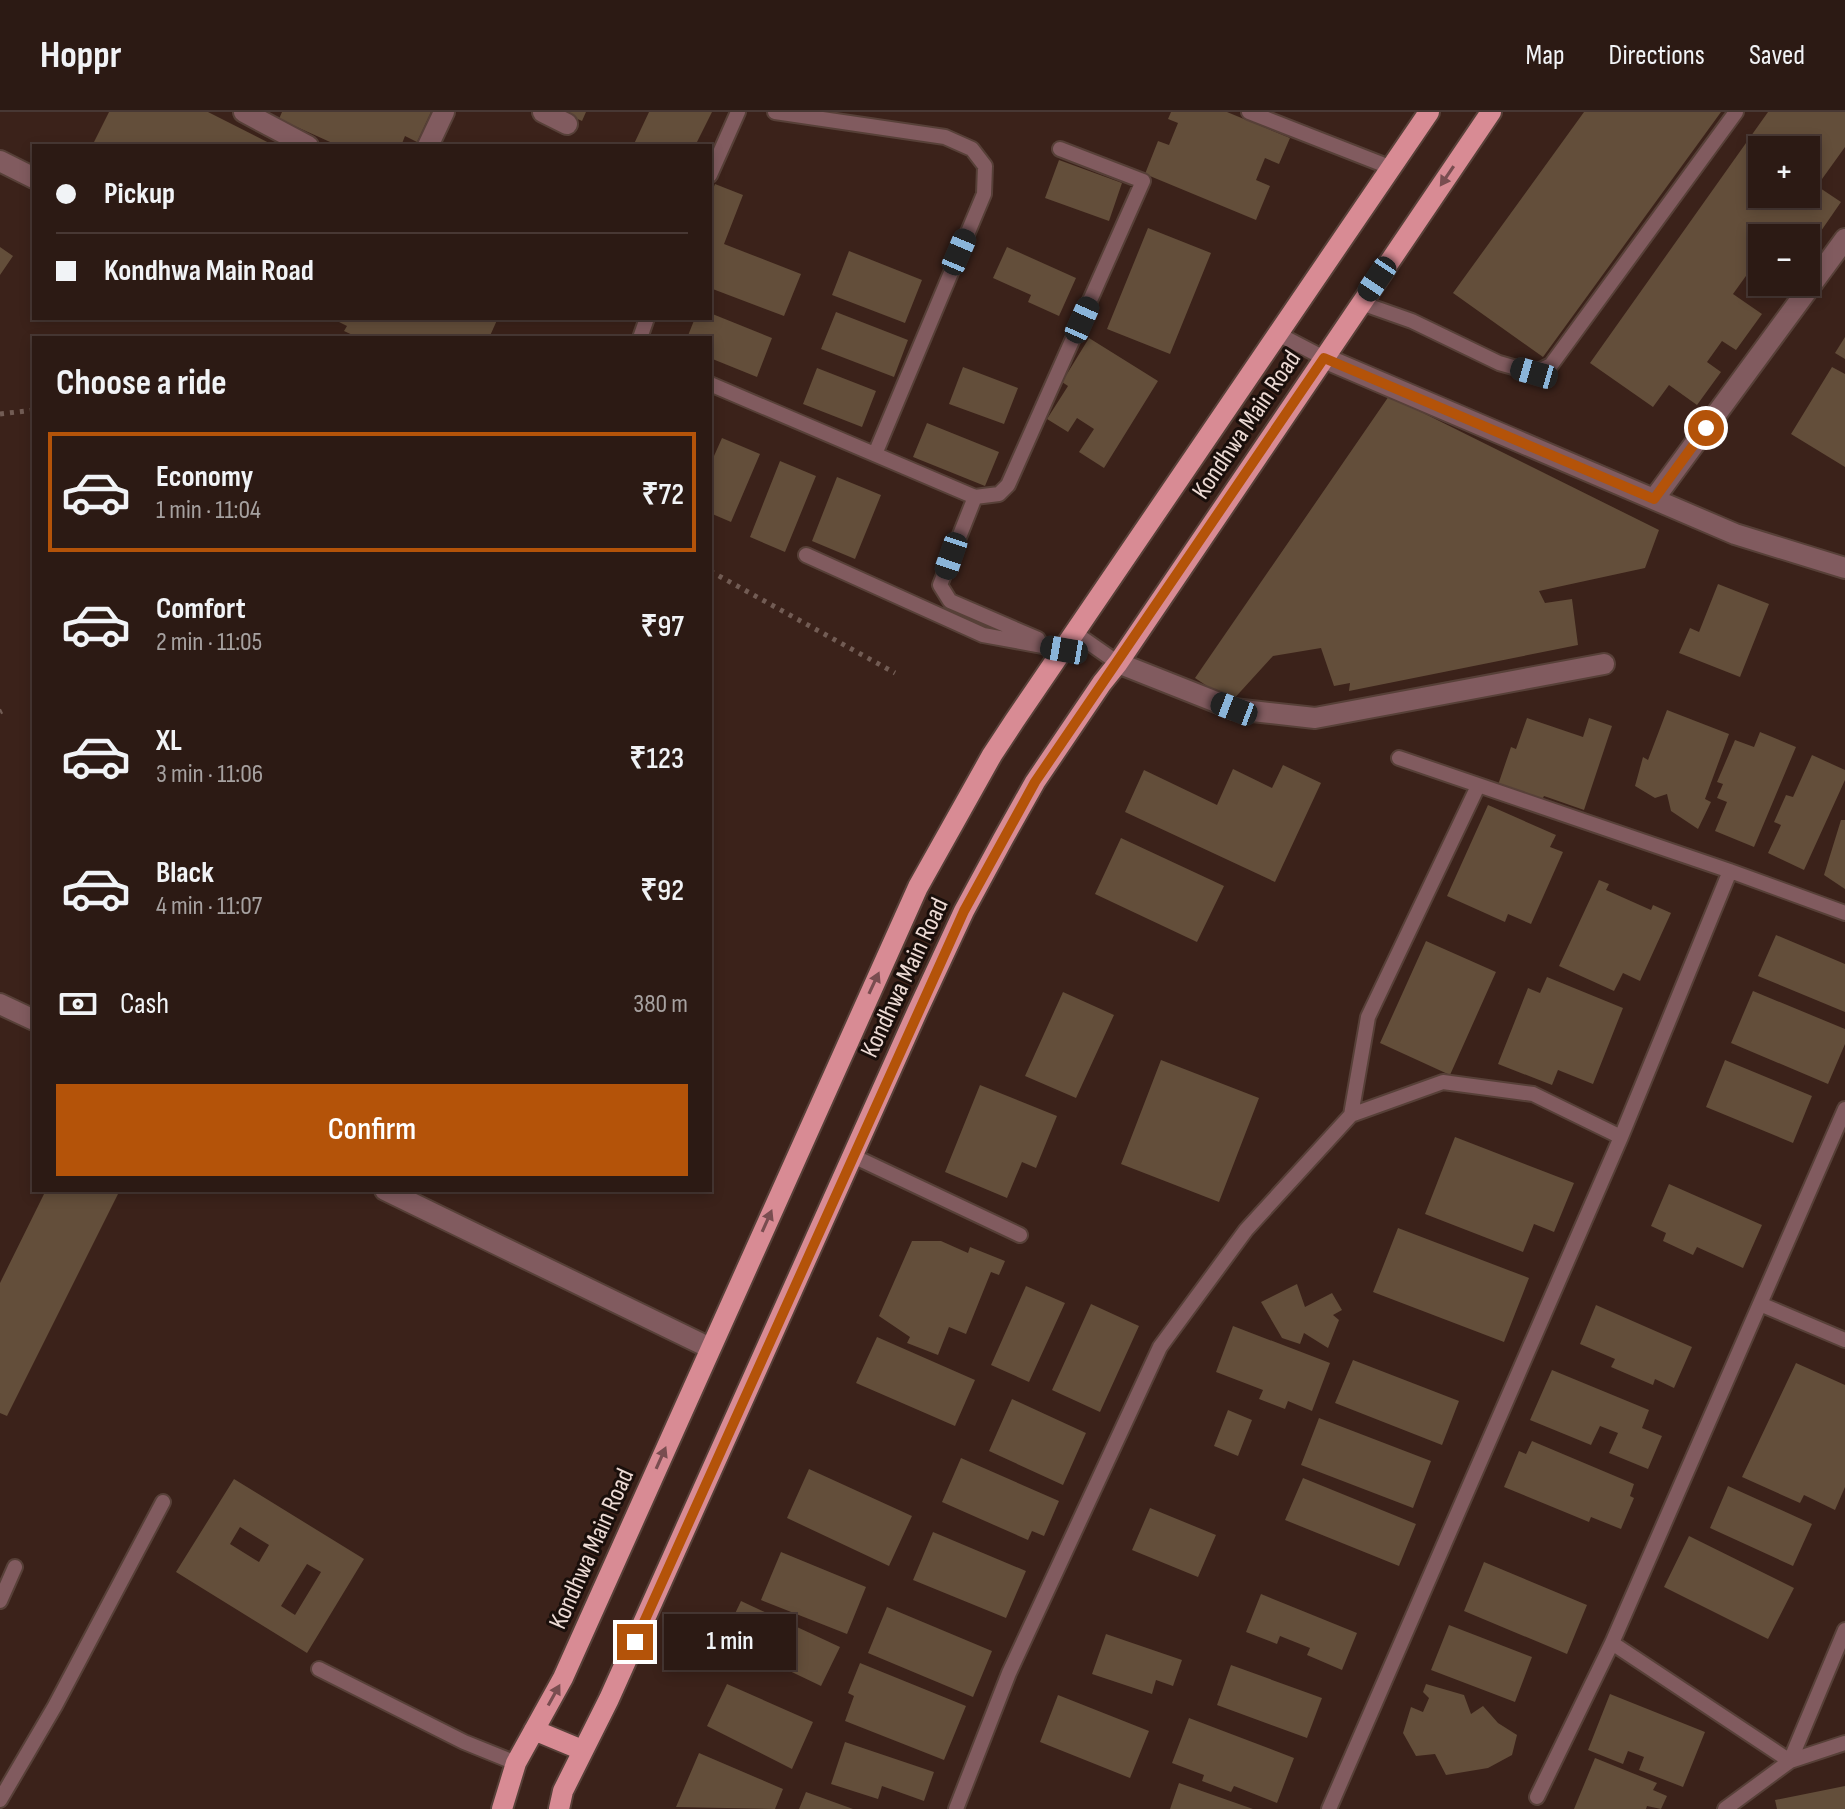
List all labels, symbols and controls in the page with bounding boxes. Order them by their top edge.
text: Hoppr [40,33,121,78]
text: Map [1526,39,1565,72]
text: Directions [1609,39,1705,72]
text: Saved [1749,39,1805,72]
map controls [1748,136,1820,296]
button: + [1748,136,1820,208]
one-way arrow [1440,166,1455,187]
text: Pickup [104,176,175,212]
button: − [1748,224,1820,296]
car [939,225,979,279]
car [1354,252,1400,306]
text: Kondhwa Main Road [104,253,314,289]
car [1061,293,1103,347]
street label: Kondhwa Main Road [1186,345,1308,505]
car [1508,355,1560,391]
text: Choose a ride [56,362,227,405]
route start [1688,410,1724,446]
icon: car [60,456,132,528]
text: Economy [156,459,253,495]
text: ₹72 [641,477,684,513]
text: 1 min · 11:04 [156,495,261,526]
car [932,529,970,583]
icon: car [60,588,132,660]
text: Comfort [156,591,246,627]
text: ₹97 [640,609,684,645]
text: 2 min · 11:05 [156,627,262,658]
car [1038,634,1090,666]
car [1207,689,1261,729]
icon: car [60,720,132,792]
text: XL [156,723,182,759]
text: ₹123 [629,741,684,777]
text: 3 min · 11:06 [156,759,263,790]
icon: car [60,852,132,924]
text: Black [156,855,214,891]
text: ₹92 [640,873,684,909]
text: 4 min · 11:07 [156,891,262,922]
street label: Kondhwa Main Road [855,893,955,1063]
one-way arrow [867,972,881,995]
icon: cash [56,982,100,1026]
text: Cash [120,986,169,1022]
text: 380 m [633,989,688,1020]
button: Confirm [56,1084,688,1176]
one-way arrow [761,1209,774,1232]
one-way arrow [655,1446,668,1470]
street label: Kondhwa Main Road [543,1464,641,1634]
callout: 1 min [663,1614,795,1670]
route end [617,1624,653,1660]
text: 1 min [706,1626,754,1657]
one-way arrow [547,1683,561,1706]

